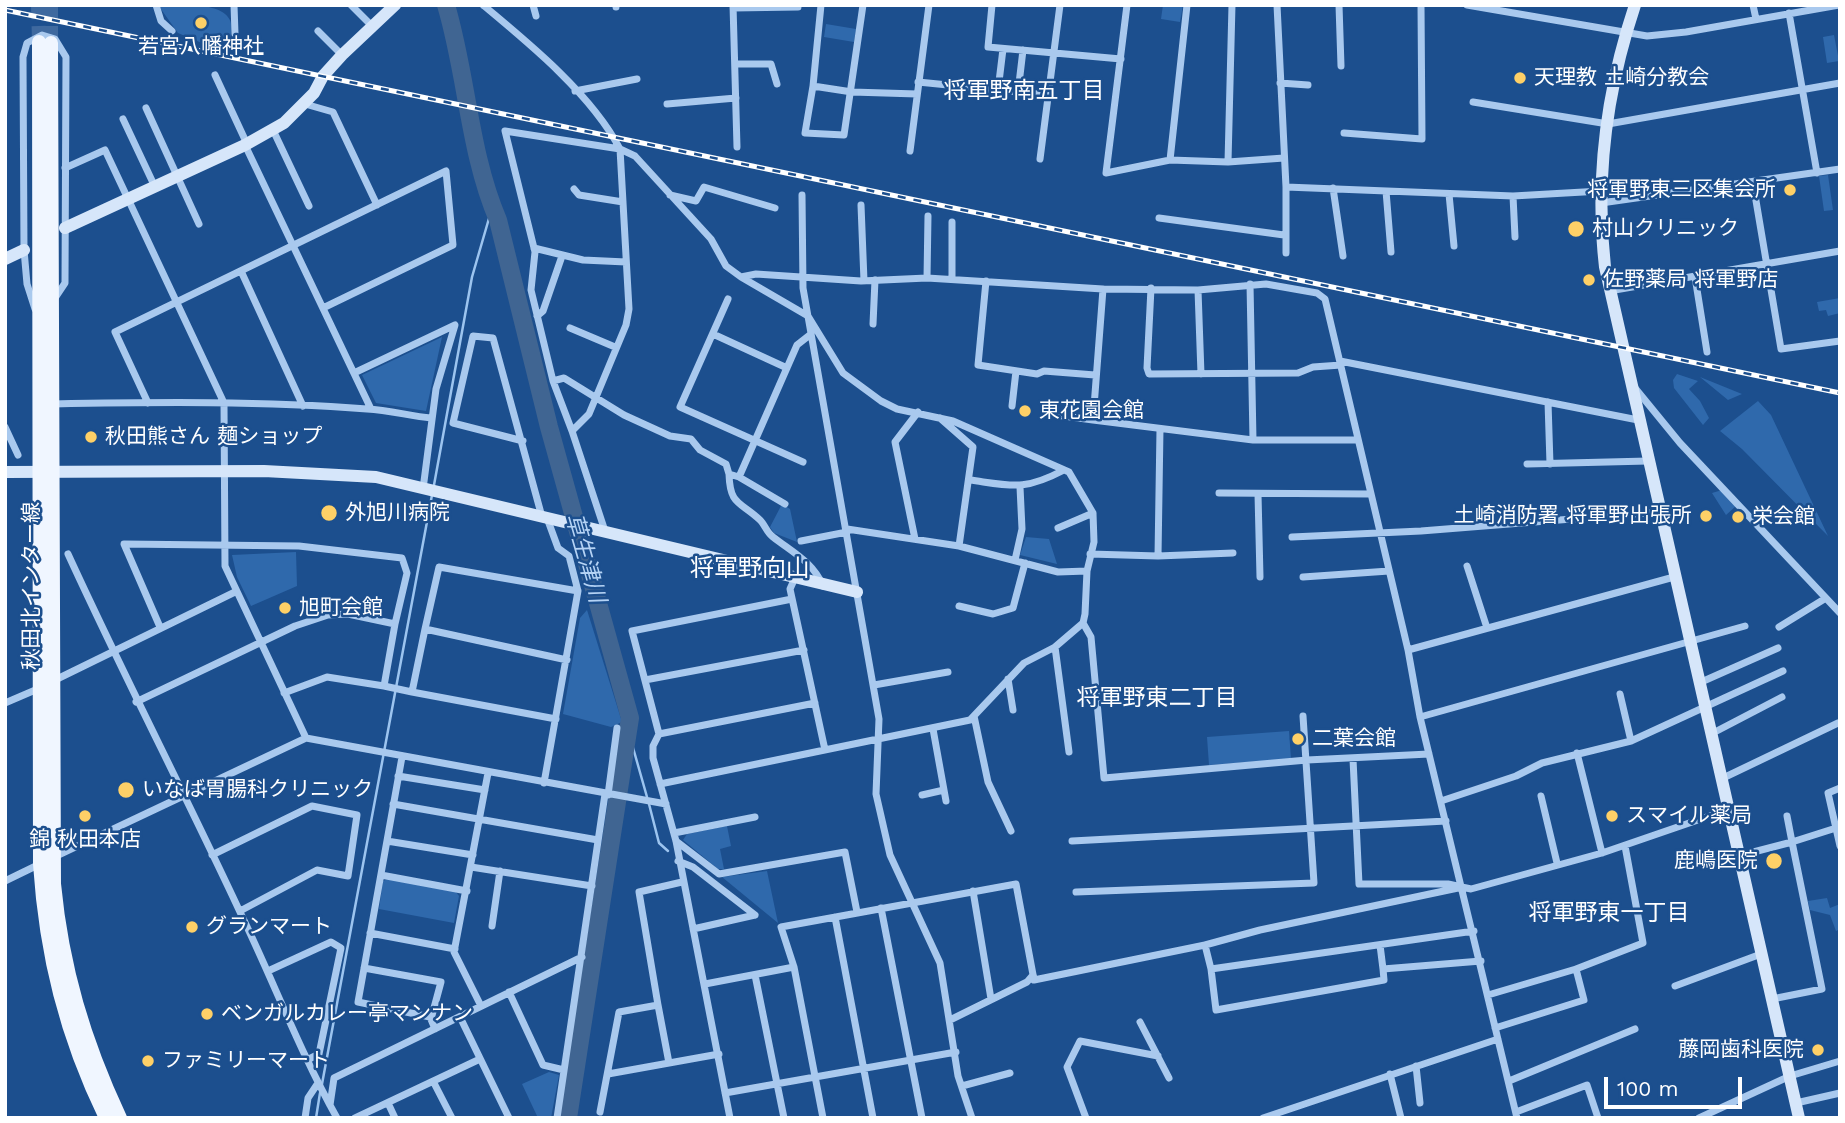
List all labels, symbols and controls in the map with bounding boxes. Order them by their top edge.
marker: 若宮八幡神社 [193,15,209,31]
place label: 若宮八幡神社 [138,34,264,60]
place label: 天理教 土崎分教会 [1534,65,1709,91]
marker: 天理教 土崎分教会 [1512,70,1528,86]
district label: 将軍野南五丁目 [944,77,1104,105]
place label: 将軍野東三区集会所 [1587,177,1776,203]
marker: 将軍野東三区集会所 [1782,182,1798,198]
place label: 村山クリニック [1592,216,1739,242]
marker: 村山クリニック [1566,219,1586,239]
place label: 佐野薬局 将軍野店 [1603,267,1778,293]
marker: 佐野薬局 将軍野店 [1581,272,1597,288]
place label: 東花園会館 [1039,398,1144,424]
marker: 東花園会館 [1017,403,1033,419]
place label: 秋田熊さん 麺ショップ [105,424,322,450]
marker: 秋田熊さん 麺ショップ [83,429,99,445]
place label: 外旭川病院 [345,500,450,526]
street label: 秋田北インター線 [19,502,45,670]
marker: 外旭川病院 [319,503,339,523]
place label: 土崎消防署 将軍野出張所 [1454,503,1692,529]
place label: 栄会館 [1752,504,1815,530]
marker: 土崎消防署 将軍野出張所 [1698,508,1714,524]
marker: 栄会館 [1730,509,1746,525]
water label: 草生津川 [559,510,611,606]
district label: 将軍野向山 [690,555,810,583]
place label: 旭町会館 [299,595,383,621]
marker: 旭町会館 [277,600,293,616]
district label: 将軍野東二丁目 [1077,684,1237,712]
place label: 二葉会館 [1312,726,1396,752]
marker: 二葉会館 [1290,731,1306,747]
place label: いなば胃腸科クリニック [142,777,373,803]
marker: いなば胃腸科クリニック [116,780,136,800]
place label: スマイル薬局 [1626,803,1752,829]
marker: 錦 秋田本店 [77,808,93,824]
marker: スマイル薬局 [1604,808,1620,824]
place label: 錦 秋田本店 [29,827,141,853]
place label: 鹿嶋医院 [1674,848,1758,874]
marker: 鹿嶋医院 [1764,851,1784,871]
district label: 将軍野東一丁目 [1529,899,1689,927]
place label: グランマート [206,914,332,940]
marker: グランマート [184,919,200,935]
place label: ベンガルカレー亭マンナン [221,1001,473,1027]
marker: ベンガルカレー亭マンナン [199,1006,215,1022]
place label: 藤岡歯科医院 [1678,1037,1804,1063]
marker: 藤岡歯科医院 [1810,1042,1826,1058]
place label: ファミリーマート [162,1048,330,1074]
marker: ファミリーマート [140,1053,156,1069]
scale bar [1607,1064,1745,1108]
text: 100 m [1617,1076,1679,1101]

